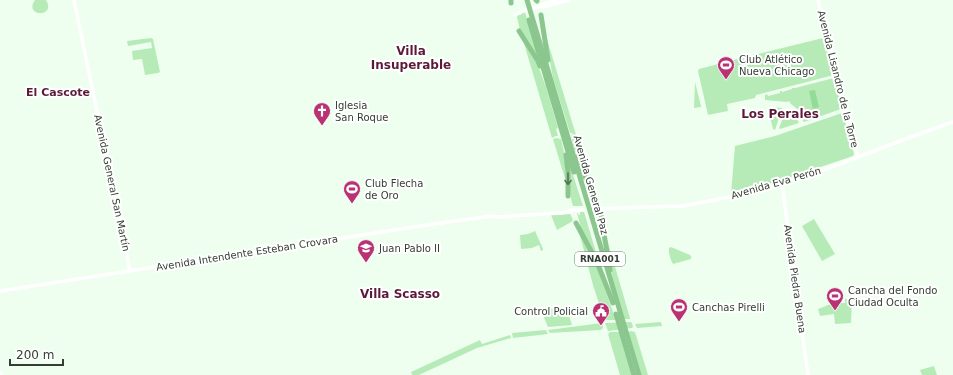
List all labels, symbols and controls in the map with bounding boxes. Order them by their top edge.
street label: Avenida Lisandro de la Torre [816,9,860,149]
district label: Villa Insuperable [371,44,451,72]
place label: Club Atlético Nueva Chicago [739,54,814,77]
sports icon: Club Atlético Nueva Chicago [716,55,736,80]
district label: El Cascote [26,86,90,99]
place label: Iglesia San Roque [335,100,388,123]
church icon: Iglesia San Roque [312,101,332,126]
district label: Los Perales [741,107,819,121]
street label: Avenida General San Martín [92,114,132,252]
street label: Avenida General Paz [572,134,610,236]
street label: Avenida Eva Perón [730,165,822,201]
one-way arrow [564,172,572,185]
place label: Club Flecha de Oro [365,178,423,201]
sports icon: Club Flecha de Oro [342,179,362,204]
street label: Avenida Piedra Buena [782,224,808,334]
street label: Avenida Intendente Esteban Crovara [155,233,339,273]
school or university icon: Juan Pablo II [356,238,376,263]
place label: Juan Pablo II [378,243,440,254]
road number: RNA001 [575,252,625,266]
place label: Cancha del Fondo Ciudad Oculta [848,285,937,308]
sports icon: Cancha del Fondo Ciudad Oculta [825,286,845,311]
district label: Villa Scasso [360,287,440,301]
sports icon: Canchas Pirelli [669,297,689,322]
public building icon: Control Policial [591,301,611,326]
place label: Canchas Pirelli [692,302,765,313]
place label: Control Policial [514,306,588,317]
scale bar [10,341,63,367]
text: 200 m [16,348,54,362]

